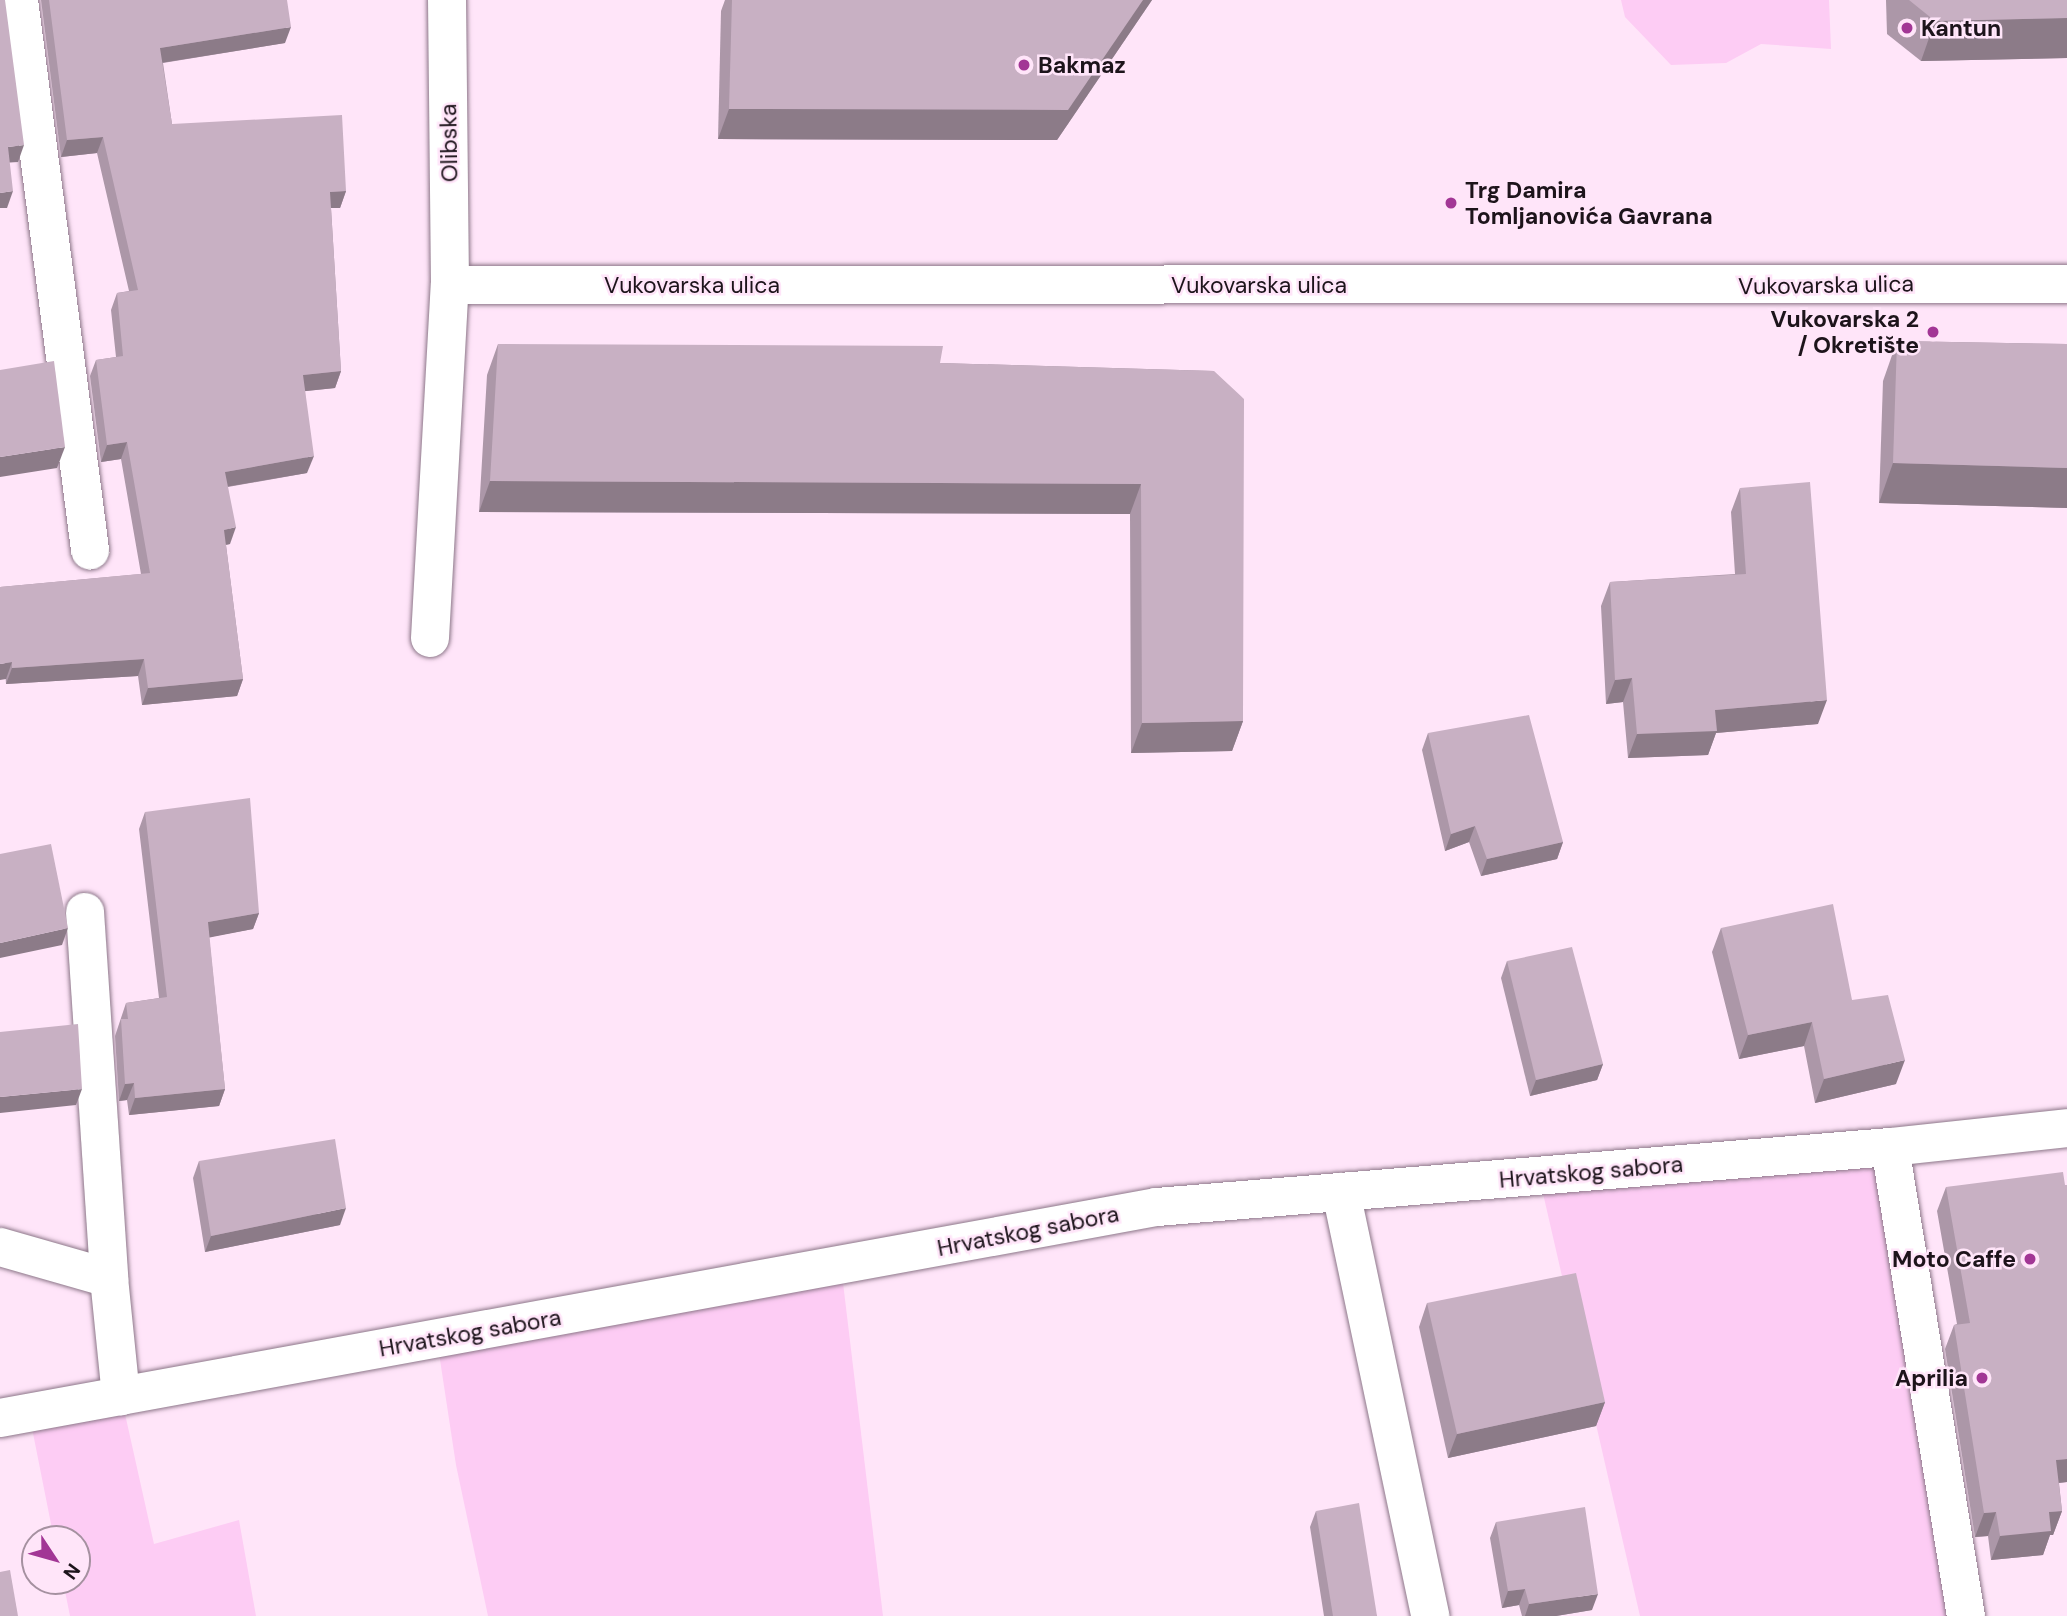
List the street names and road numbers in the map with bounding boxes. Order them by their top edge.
street label: Olibska [435,104,463,182]
street label: Vukovarska ulica [1738,270,1914,300]
street label: Vukovarska ulica [604,271,780,299]
street label: Vukovarska ulica [1171,271,1347,299]
street label: Hrvatskog sabora [1498,1150,1684,1194]
street label: Hrvatskog sabora [935,1200,1121,1262]
street label: Hrvatskog sabora [377,1303,563,1363]

